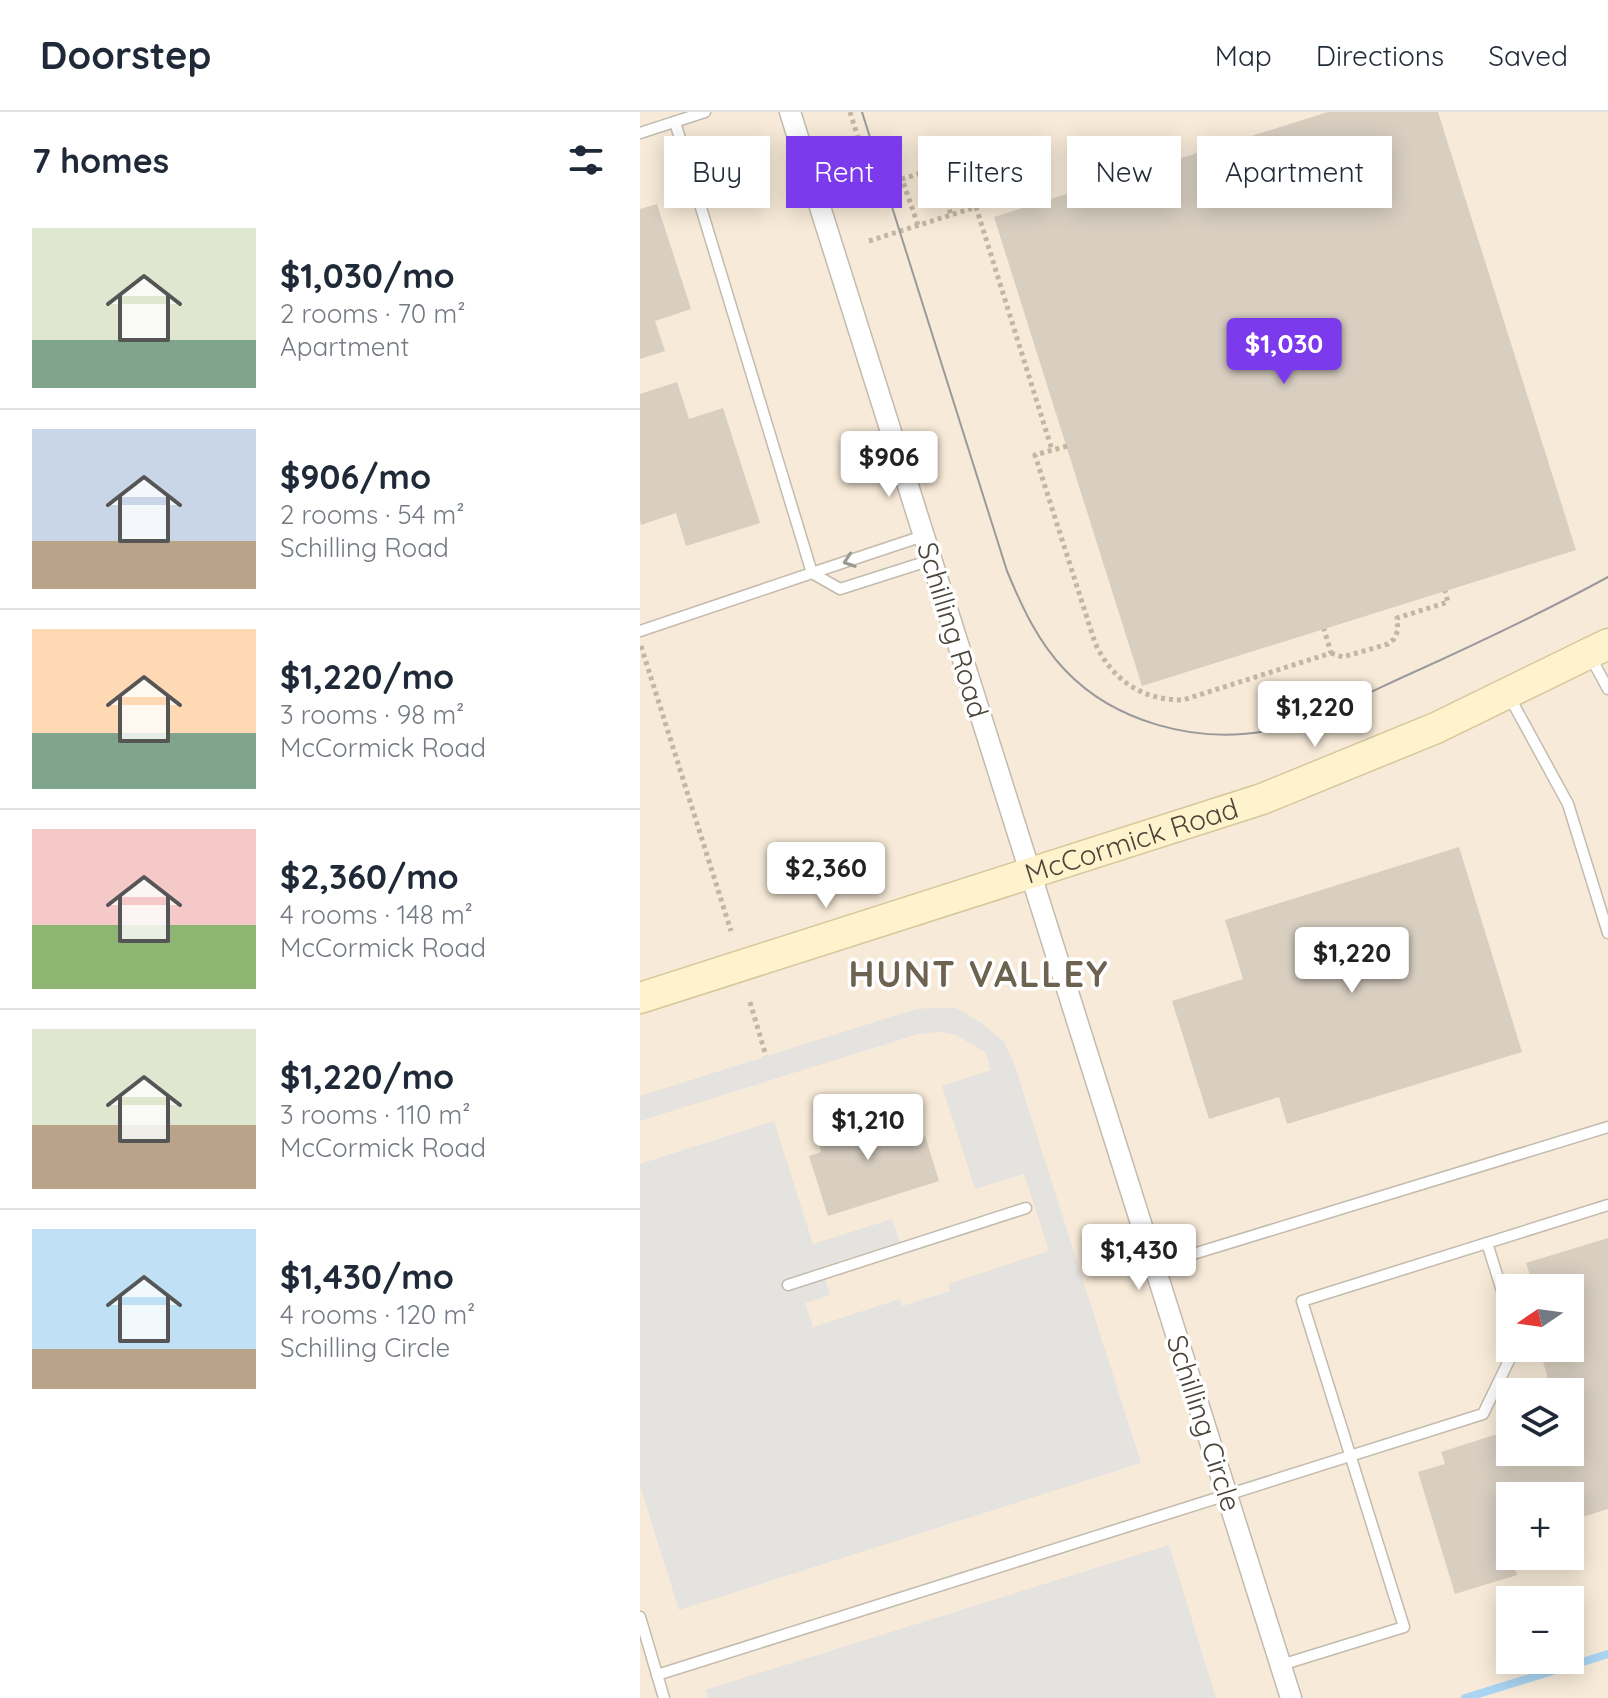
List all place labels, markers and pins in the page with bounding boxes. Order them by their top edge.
pin: $1,030 [1219,318,1349,386]
pin: $906 [842,431,936,499]
pin: $1,220 [1250,681,1380,749]
pin: $2,360 [761,842,891,910]
pin: $1,220 [1287,927,1417,995]
pin: $1,210 [803,1094,933,1162]
pin: $1,430 [1074,1224,1204,1292]

